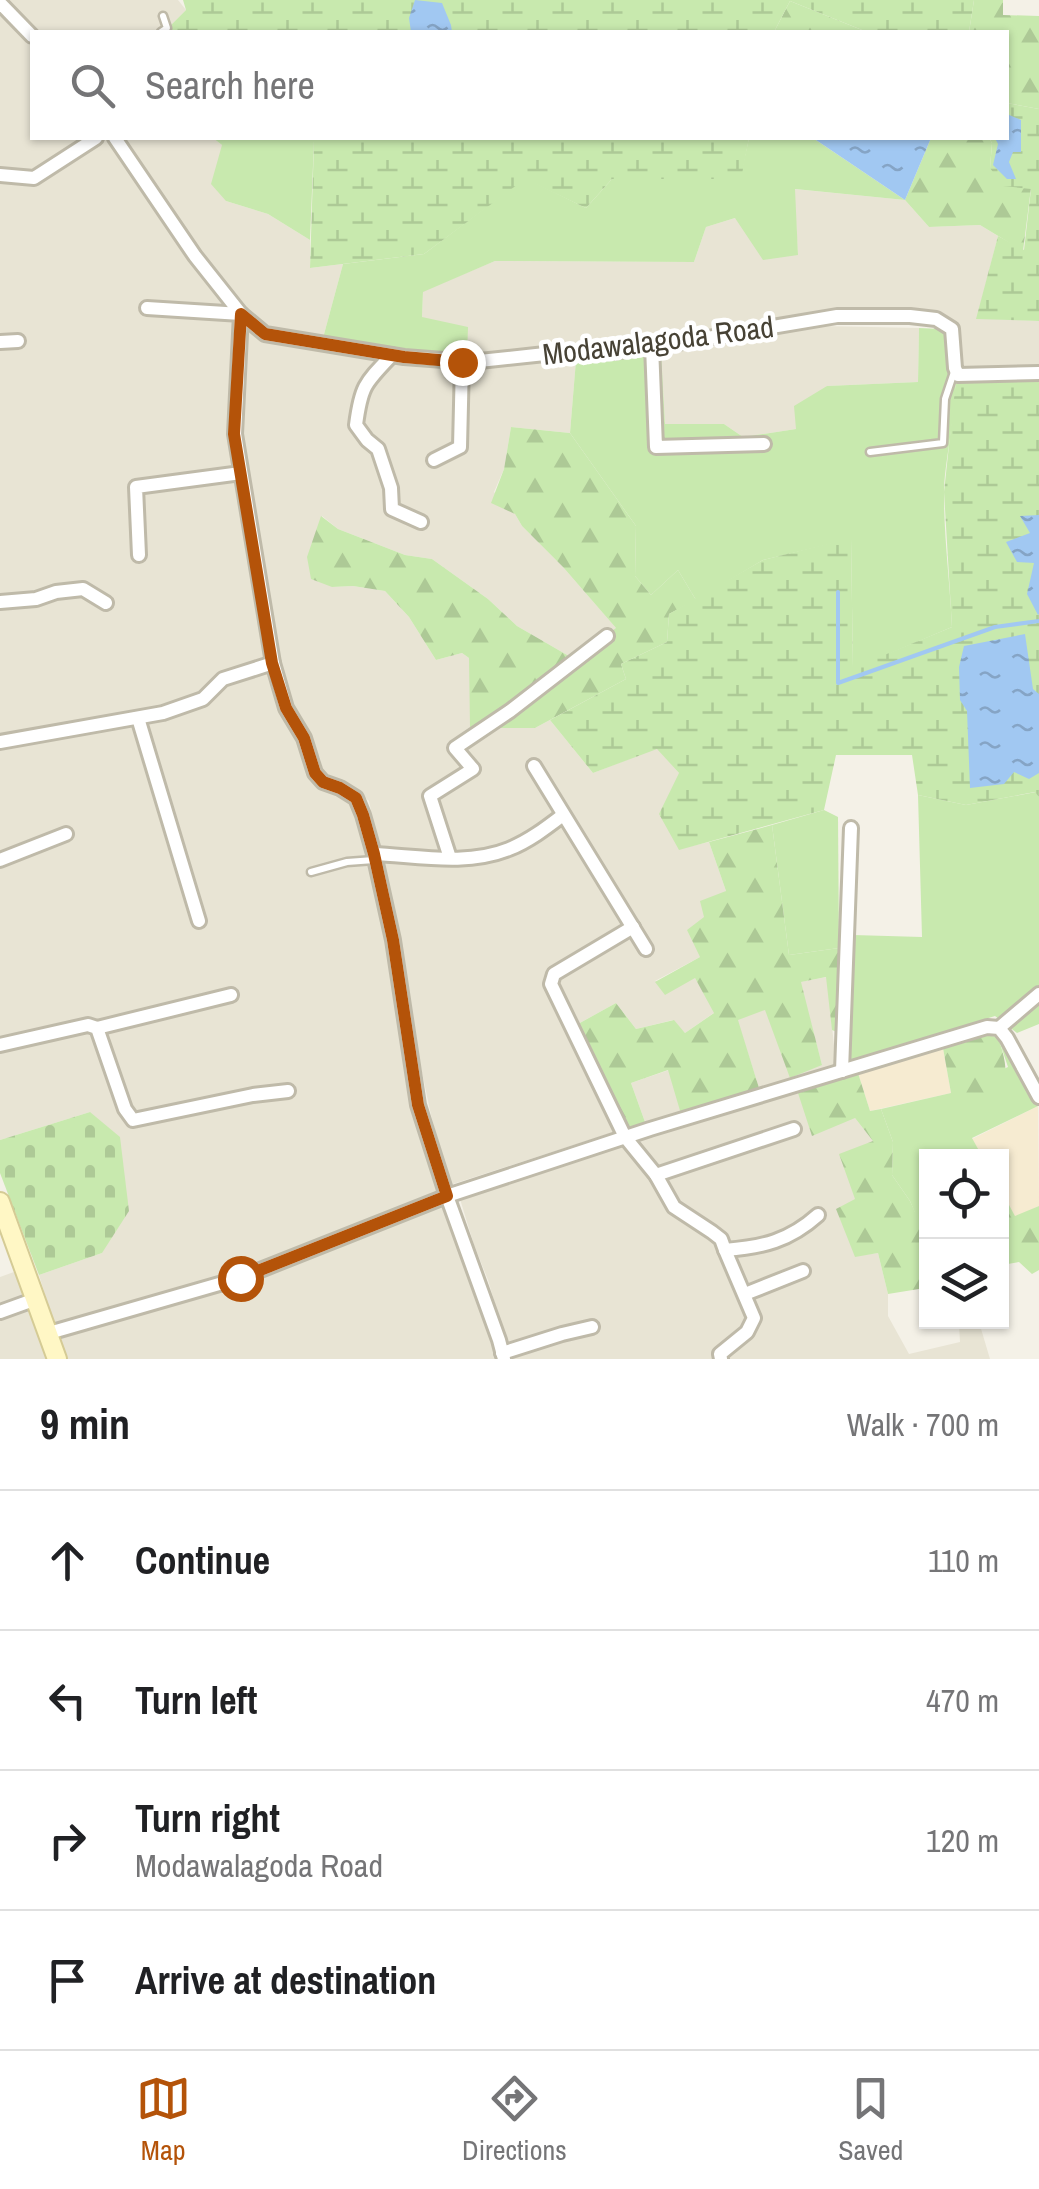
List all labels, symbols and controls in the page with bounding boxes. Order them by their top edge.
search box [30,30,1009,140]
icon: search [65,58,120,113]
text: Search here [145,60,315,111]
street label: Modawalagoda Road [540,306,776,374]
route end [440,340,486,386]
map controls [919,1149,1009,1329]
button: locate [919,1149,1009,1239]
button: layers [919,1239,1009,1329]
route start [218,1256,264,1302]
text: 9 min [40,1396,130,1452]
text: Walk · 700 m [847,1403,999,1446]
icon: ahead [40,1533,95,1588]
text: Continue [135,1535,270,1586]
text: 110 m [928,1539,999,1582]
icon: left [40,1673,95,1728]
text: Turn left [135,1675,257,1726]
text: 470 m [926,1679,999,1722]
text: Turn right [135,1793,280,1844]
icon: right [40,1813,95,1868]
text: 120 m [926,1819,999,1862]
text: Modawalagoda Road [135,1844,383,1887]
icon: arrive [40,1953,95,2008]
text: Arrive at destination [135,1955,436,2006]
tab: Map [136,2071,191,2169]
tab: Directions [462,2071,567,2169]
tab: Saved [838,2071,903,2169]

